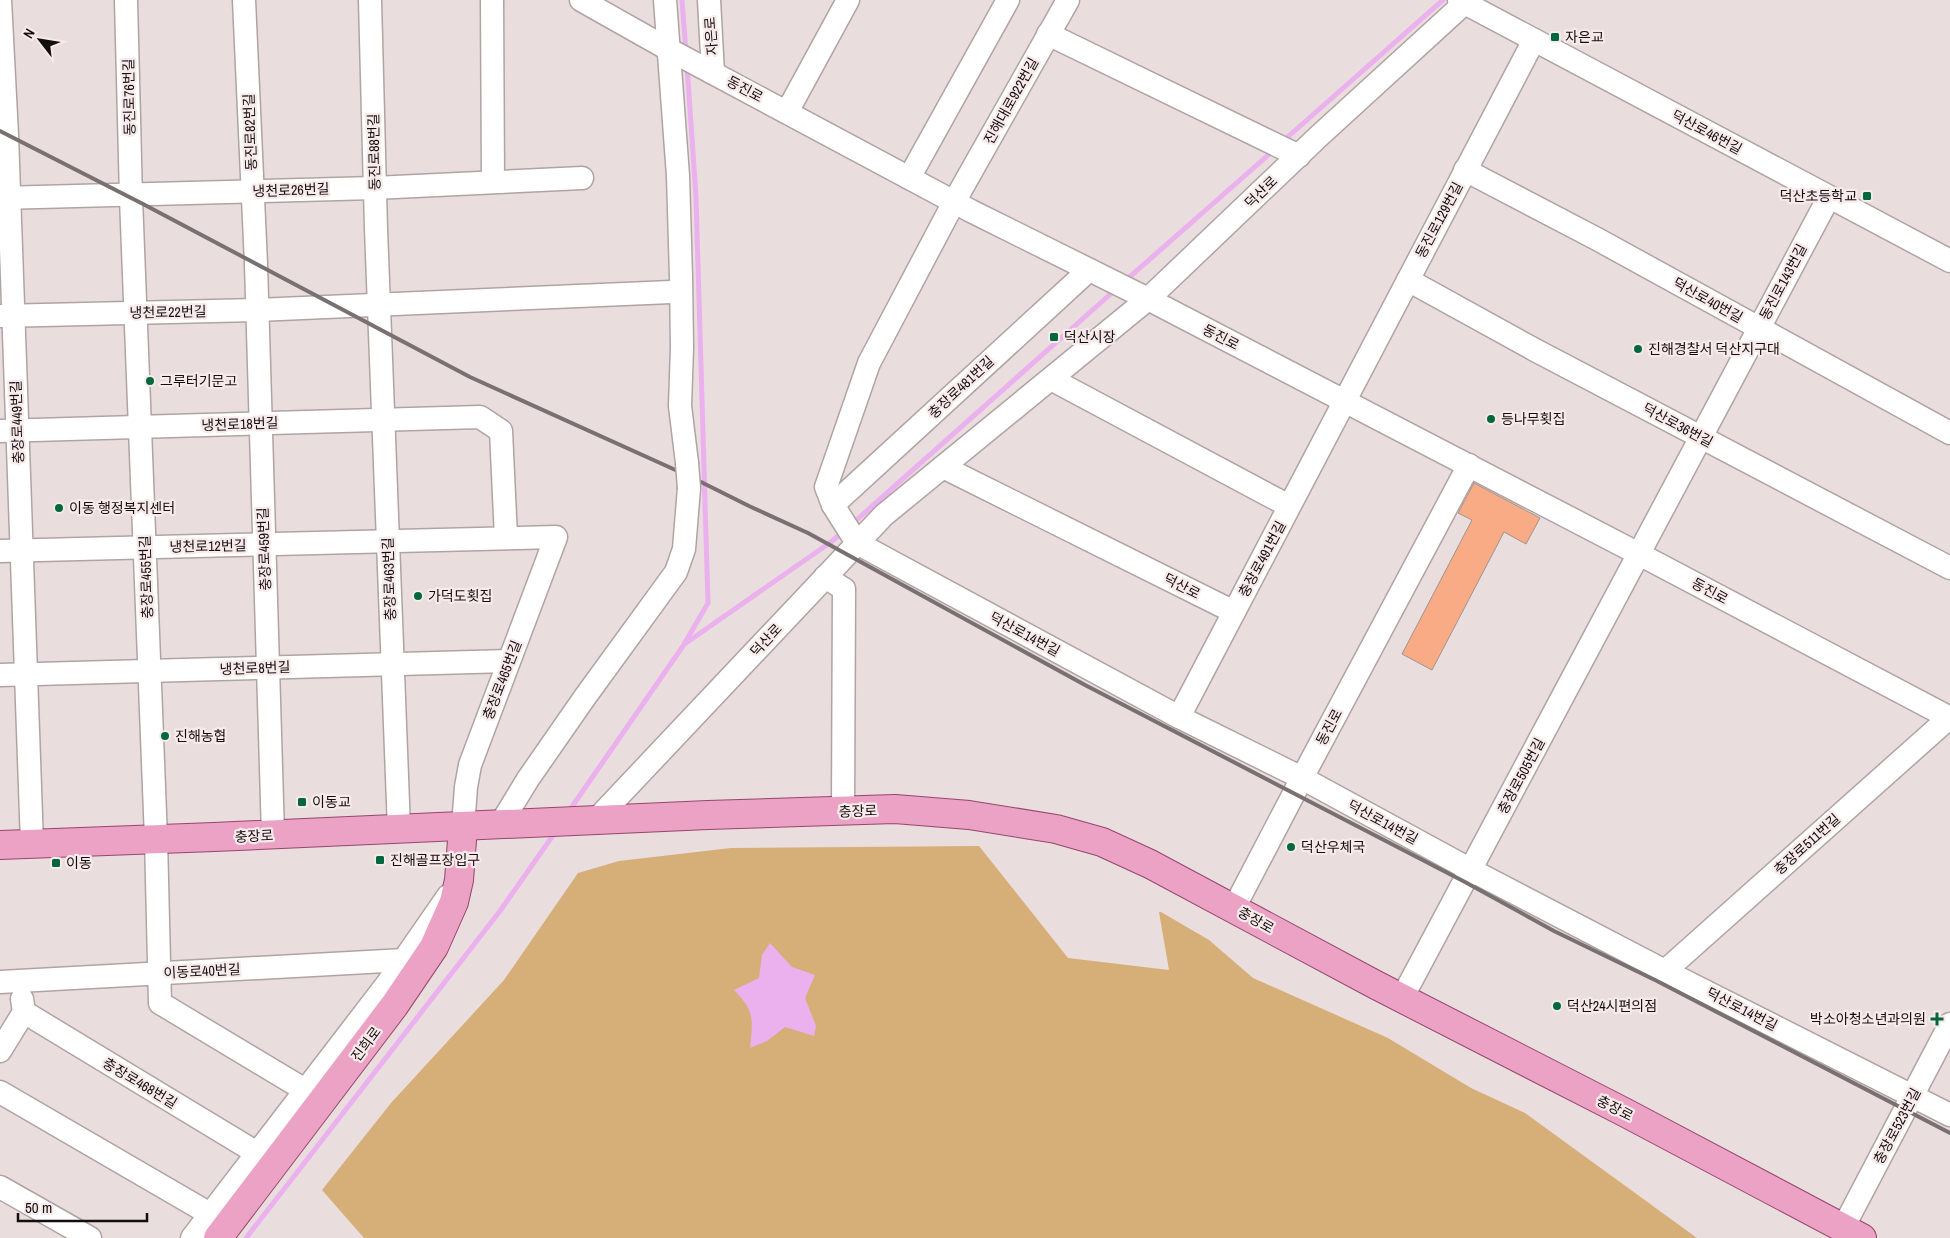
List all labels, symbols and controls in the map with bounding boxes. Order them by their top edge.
north arrow [15,15,65,65]
street label: 자은로 [701,16,721,56]
text: N [19,25,39,41]
place label: 자은교 [1565,28,1604,46]
marker: 자은교 [1549,31,1561,43]
street label: 진해대로922번길 [980,54,1042,148]
street label: 동진로76번길 [119,58,139,136]
street label: 동진로 [724,72,766,106]
street label: 동진로82번길 [240,93,260,171]
street label: 덕산로46번길 [1669,106,1745,158]
street label: 동진로88번길 [364,113,384,191]
street label: 덕산로 [1241,172,1281,212]
street label: 동진로129번길 [1411,179,1467,261]
street label: 냉천로26번길 [252,180,330,200]
place label: 덕산초등학교 [1780,187,1857,205]
marker: 덕산초등학교 [1861,190,1873,202]
street label: 동진로143번길 [1755,241,1811,323]
street label: 덕산로40번길 [1670,273,1746,327]
street label: 냉천로22번길 [129,302,207,322]
street label: 동진로 [1200,320,1242,354]
place label: 덕산시장 [1064,328,1116,346]
marker: 덕산시장 [1048,331,1060,343]
place label: 진해경찰서 덕산지구대 [1648,340,1780,358]
marker: 진해경찰서 덕산지구대 [1632,343,1644,355]
street label: 충장로481번길 [924,352,998,422]
place label: 그루터기문고 [160,372,237,390]
marker: 그루터기문고 [144,375,156,387]
street label: 충장로449번길 [7,380,27,464]
street label: 덕산로36번길 [1640,399,1716,451]
place label: 등나무횟집 [1501,410,1565,428]
marker: 등나무횟집 [1485,413,1497,425]
street label: 냉천로18번길 [201,414,279,434]
place label: 이동 행정복지센터 [69,499,175,517]
marker: 이동 행정복지센터 [53,502,65,514]
street label: 충장로459번길 [254,507,274,591]
street label: 충장로491번길 [1234,518,1290,600]
street label: 충장로455번길 [136,535,156,619]
street label: 냉천로12번길 [169,536,247,556]
street label: 충장로463번길 [379,537,399,621]
street label: 덕산로 [1161,569,1203,603]
street label: 동진로 [1689,574,1731,608]
place label: 가덕도횟집 [428,587,492,605]
marker: 가덕도횟집 [412,590,424,602]
street label: 덕산로14번길 [987,608,1063,660]
street label: 덕산로 [746,620,786,660]
street label: 충장로465번길 [479,638,525,722]
street label: 냉천로8번길 [219,658,291,678]
street label: 동진로 [1312,706,1346,748]
place label: 진해농협 [175,727,227,745]
marker: 진해농협 [159,730,171,742]
street label: 충장로505번길 [1493,735,1549,817]
place label: 이동교 [312,793,351,811]
marker: 이동교 [296,796,308,808]
street label: 덕산로14번길 [1345,796,1421,848]
street label: 충장로 [838,801,878,821]
street label: 충장로511번길 [1770,810,1844,878]
street label: 충장로 [234,826,274,846]
place label: 덕산우체국 [1301,838,1366,856]
marker: 덕산우체국 [1285,841,1297,853]
place label: 진해골프장입구 [390,851,480,869]
place label: 이동 [66,854,92,872]
marker: 진해골프장입구 [374,854,386,866]
marker: 이동 [50,857,62,869]
street label: 충장로 [1235,903,1277,937]
street label: 이동로40번길 [163,960,241,982]
street label: 덕산로14번길 [1704,983,1780,1035]
place label: 덕산24시편의점 [1567,997,1657,1015]
marker: 덕산24시편의점 [1551,1000,1563,1012]
place label: 박소아청소년과의원 [1810,1010,1926,1028]
marker: 박소아청소년과의원 [1930,1012,1944,1026]
street label: 진희로 [347,1023,385,1065]
street label: 충장로468번길 [100,1054,180,1112]
street label: 충장로523번길 [1869,1085,1925,1167]
street label: 충장로 [1594,1091,1636,1125]
scale bar [18,1190,146,1222]
text: 50 m [25,1197,52,1218]

